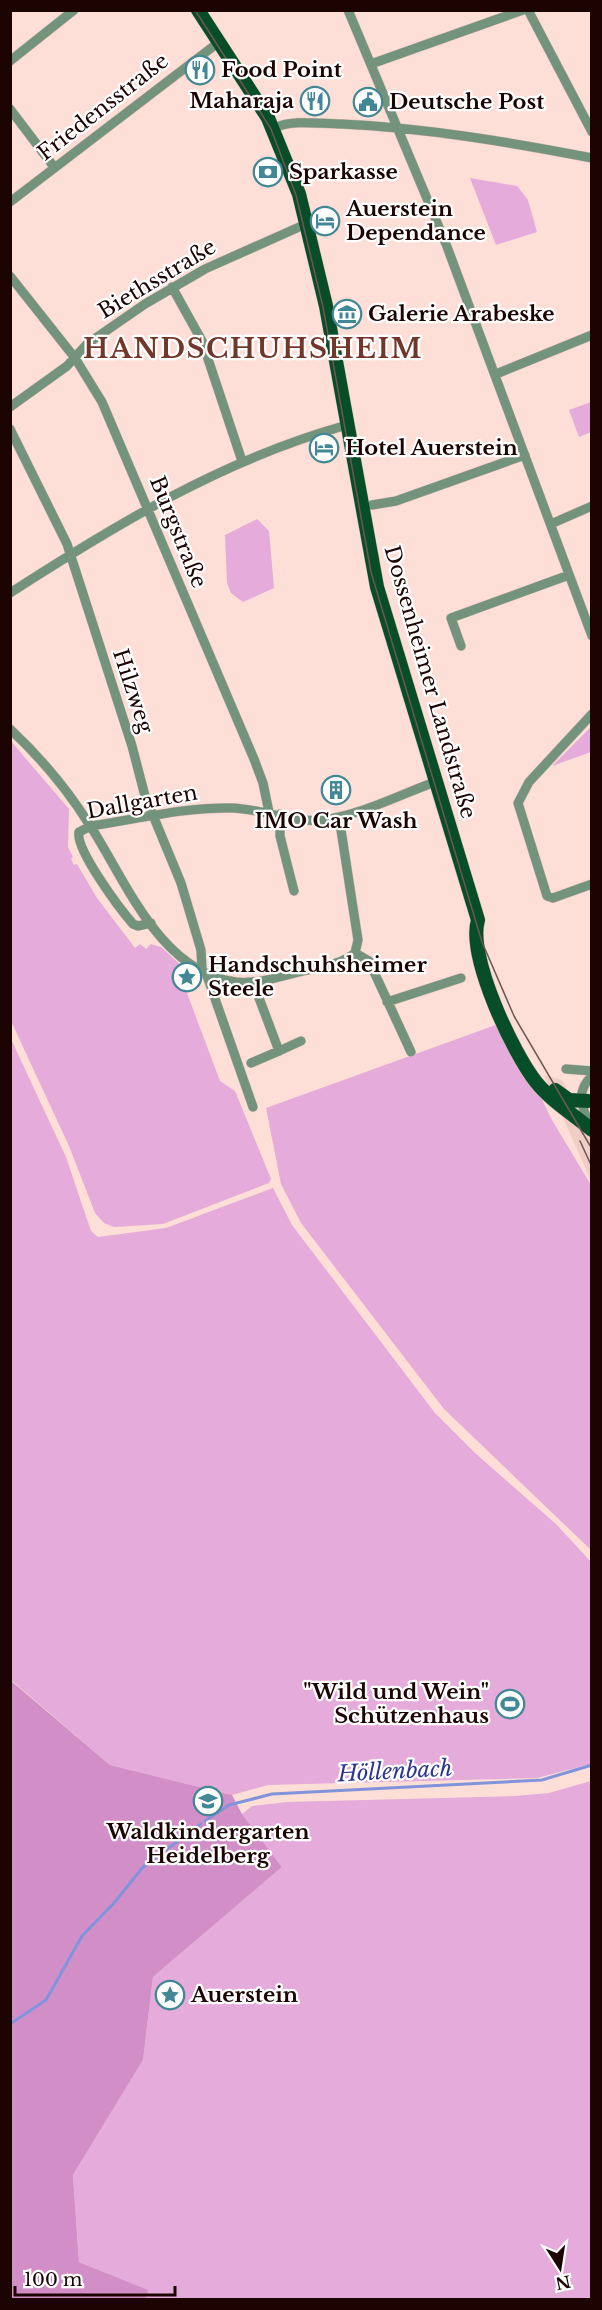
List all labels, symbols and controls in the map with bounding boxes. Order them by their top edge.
street label: Friedensstraße [32,48,174,166]
restaurant icon: Food Point [184,54,216,86]
place label: Food Point [221,57,342,83]
restaurant icon: Maharaja [299,85,331,117]
public building icon: Deutsche Post [352,86,384,118]
place label: Maharaja [189,88,294,114]
place label: Deutsche Post [389,89,544,115]
bank icon: Sparkasse [252,156,284,188]
place label: Sparkasse [289,159,398,185]
place label: Auerstein Dependance [345,196,486,246]
hotel icon: Auerstein Dependance [309,205,341,237]
street label: Biethsstraße [93,234,221,324]
museum icon: Galerie Arabeske [331,298,363,330]
place label: Galerie Arabeske [368,301,555,327]
district label: HANDSCHUHSHEIM [83,332,423,365]
hotel icon: Hotel Auerstein [308,432,340,464]
place label: Hotel Auerstein [345,435,518,461]
street label: Burgstraße [144,472,212,592]
street label: Dossenheimer Landstraße [379,543,481,821]
street label: Hilzweg [107,645,159,737]
building icon: IMO Car Wash [320,774,352,806]
street label: Dallgarten [84,779,200,825]
place label: IMO Car Wash [254,808,418,834]
place label: Handschuhsheimer Steele [208,952,427,1002]
place icon: Handschuhsheimer Steele [171,961,203,993]
place label: "Wild und Wein" Schützenhaus [303,1679,489,1729]
sports icon: "Wild und Wein" Schützenhaus [494,1688,526,1720]
water label: Höllenbach [336,1755,453,1788]
school or university icon: Waldkindergarten Heidelberg [192,1785,224,1817]
place label: Waldkindergarten Heidelberg [105,1819,310,1869]
place icon: Auerstein [154,1979,186,2011]
place label: Auerstein [190,1982,298,2008]
north arrow [530,2238,590,2298]
scale bar [15,2259,176,2297]
text: 100 m [24,2269,82,2291]
text: N [554,2271,573,2294]

